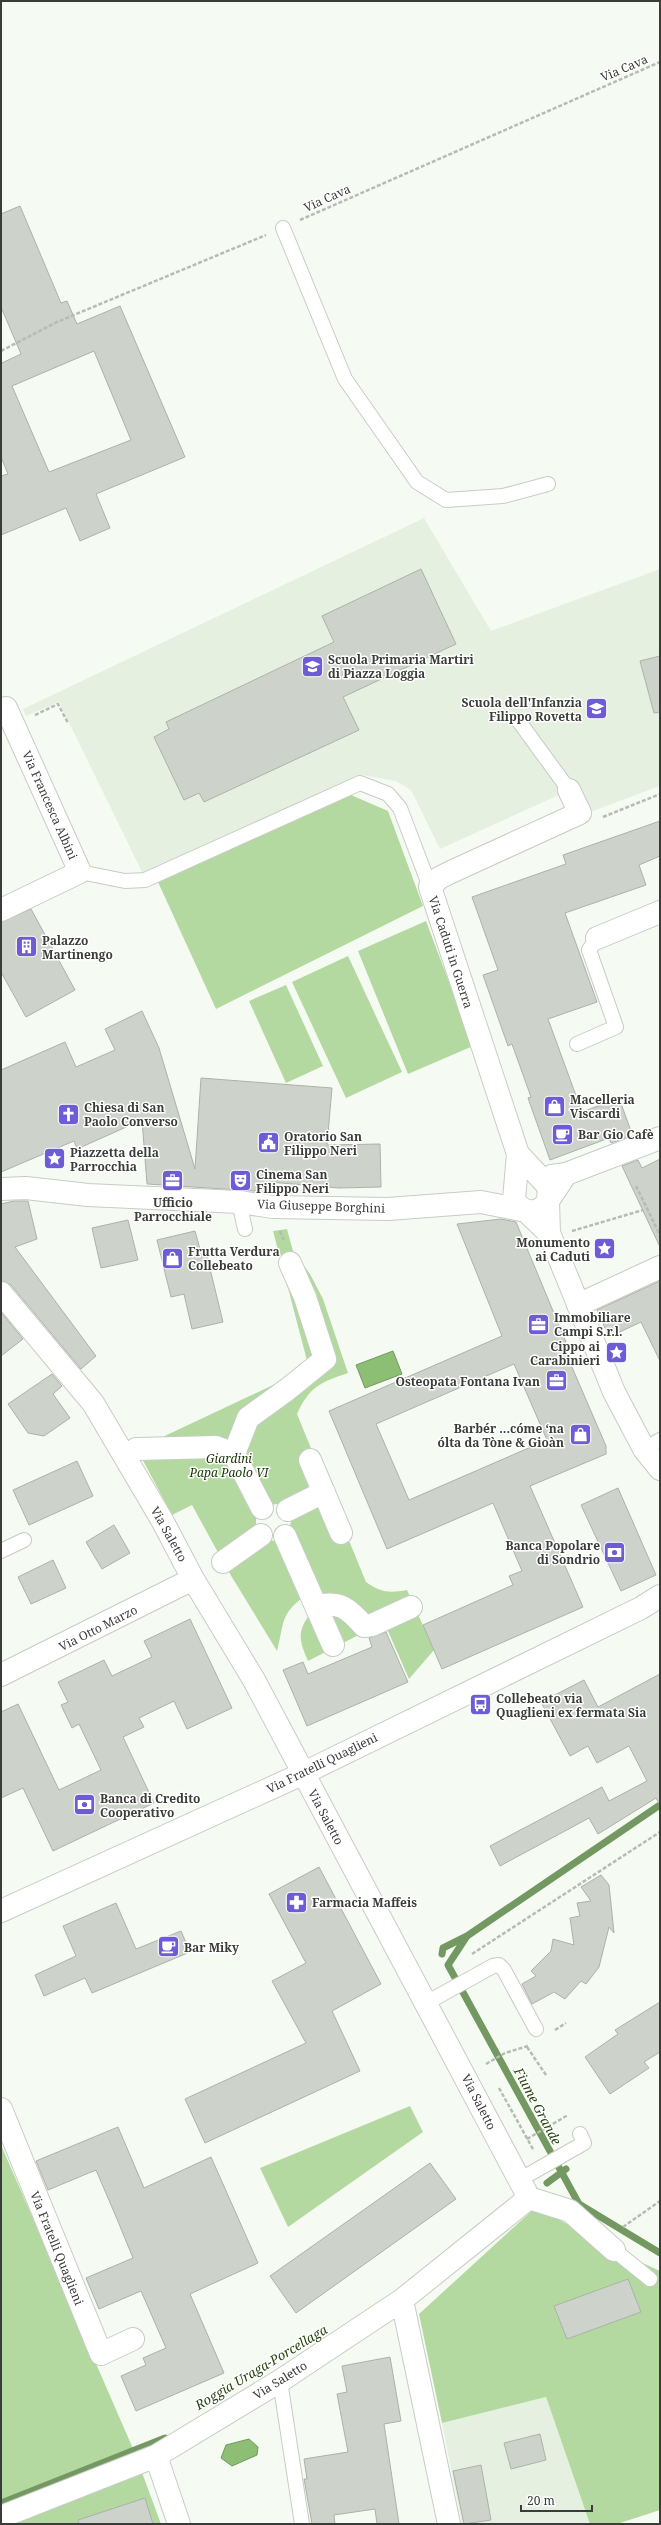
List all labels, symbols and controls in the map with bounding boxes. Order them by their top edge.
street label: Via Cava [598,50,650,86]
street label: Via Cava [301,180,353,216]
place label: Scuola Primaria Martiri di Piazza Loggia [328,651,474,682]
school or university icon: Scuola Primaria Martiri di Piazza Loggia [299,653,325,679]
place label: Scuola dell'Infanzia Filippo Rovetta [462,694,582,725]
school or university icon: Scuola dell'Infanzia Filippo Rovetta [584,696,610,722]
street label: Via Francesca Albini [18,748,82,862]
street label: Via Caduti in Guerra [425,894,477,1011]
place label: Palazzo Martinengo [42,932,113,963]
building icon: Palazzo Martinengo [13,934,39,960]
place label: Macelleria Viscardi [570,1091,635,1122]
shop icon: Macelleria Viscardi [541,1093,567,1119]
place label: Chiesa di San Paolo Converso [84,1099,178,1130]
church icon: Chiesa di San Paolo Converso [55,1101,81,1127]
cafe icon: Bar Gio Cafè [550,1121,576,1147]
place label: Bar Gio Cafè [578,1126,654,1143]
place label: Oratorio San Filippo Neri [284,1128,362,1159]
public building icon: Oratorio San Filippo Neri [256,1130,282,1156]
place label: Piazzetta della Parrocchia [70,1144,159,1175]
place icon: Piazzetta della Parrocchia [42,1146,68,1172]
place label: Cinema San Filippo Neri [256,1166,330,1197]
office icon: Ufficio Parrocchiale [160,1168,186,1194]
theatre icon: Cinema San Filippo Neri [228,1168,254,1194]
place label: Ufficio Parrocchiale [134,1194,212,1225]
street label: Via Giuseppe Borghini [257,1195,385,1217]
place label: Monumento ai Caduti [516,1234,591,1265]
place icon: Monumento ai Caduti [592,1236,618,1262]
place label: Frutta Verdura Collebeato [188,1243,280,1274]
shop icon: Frutta Verdura Collebeato [159,1245,185,1271]
place label: Immobiliare Campi S.r.l. [554,1309,631,1340]
office icon: Immobiliare Campi S.r.l. [525,1311,551,1337]
place label: Cippo ai Carabinieri [530,1338,601,1369]
place icon: Cippo ai Carabinieri [603,1340,629,1366]
office icon: Osteopata Fontana Ivan [543,1368,569,1394]
place label: Osteopata Fontana Ivan [396,1373,540,1390]
place label: Barbér ...cóme ‘na ólta da Tòne & Gioàn [438,1420,564,1451]
shop icon: Barbér ...cóme ‘na ólta da Tòne & Gioàn [567,1422,593,1448]
park label: Giardini Papa Paolo VI [189,1450,270,1481]
street label: Via Saletto [147,1503,191,1565]
place label: Banca Popolare di Sondrio [505,1537,600,1568]
bank icon: Banca Popolare di Sondrio [602,1539,628,1565]
street label: Via Otto Marzo [56,1601,140,1655]
place label: Collebeato via Quaglieni ex fermata Sia [496,1690,646,1721]
bus stop icon: Collebeato via Quaglieni ex fermata Sia [467,1692,493,1718]
street label: Via Fratelli Quaglieni [264,1729,380,1797]
street label: Via Saletto [304,1786,348,1848]
place label: Banca di Credito Cooperativo [100,1790,200,1821]
bank icon: Banca di Credito Cooperativo [71,1792,97,1818]
pharmacy icon: Farmacia Maffeis [284,1889,310,1915]
place label: Farmacia Maffeis [312,1894,417,1911]
cafe icon: Bar Miky [156,1934,182,1960]
place label: Bar Miky [184,1939,239,1956]
water label: Fiume Grande [510,2063,566,2148]
street label: Via Saletto [458,2071,500,2133]
street label: Via Fratelli Quaglieni [26,2189,88,2308]
water label: Roggia Uraga-Porcellaga [191,2320,331,2414]
street label: Via Saletto [250,2357,310,2403]
scale bar [521,2487,592,2513]
text: 20 m [527,2492,555,2509]

